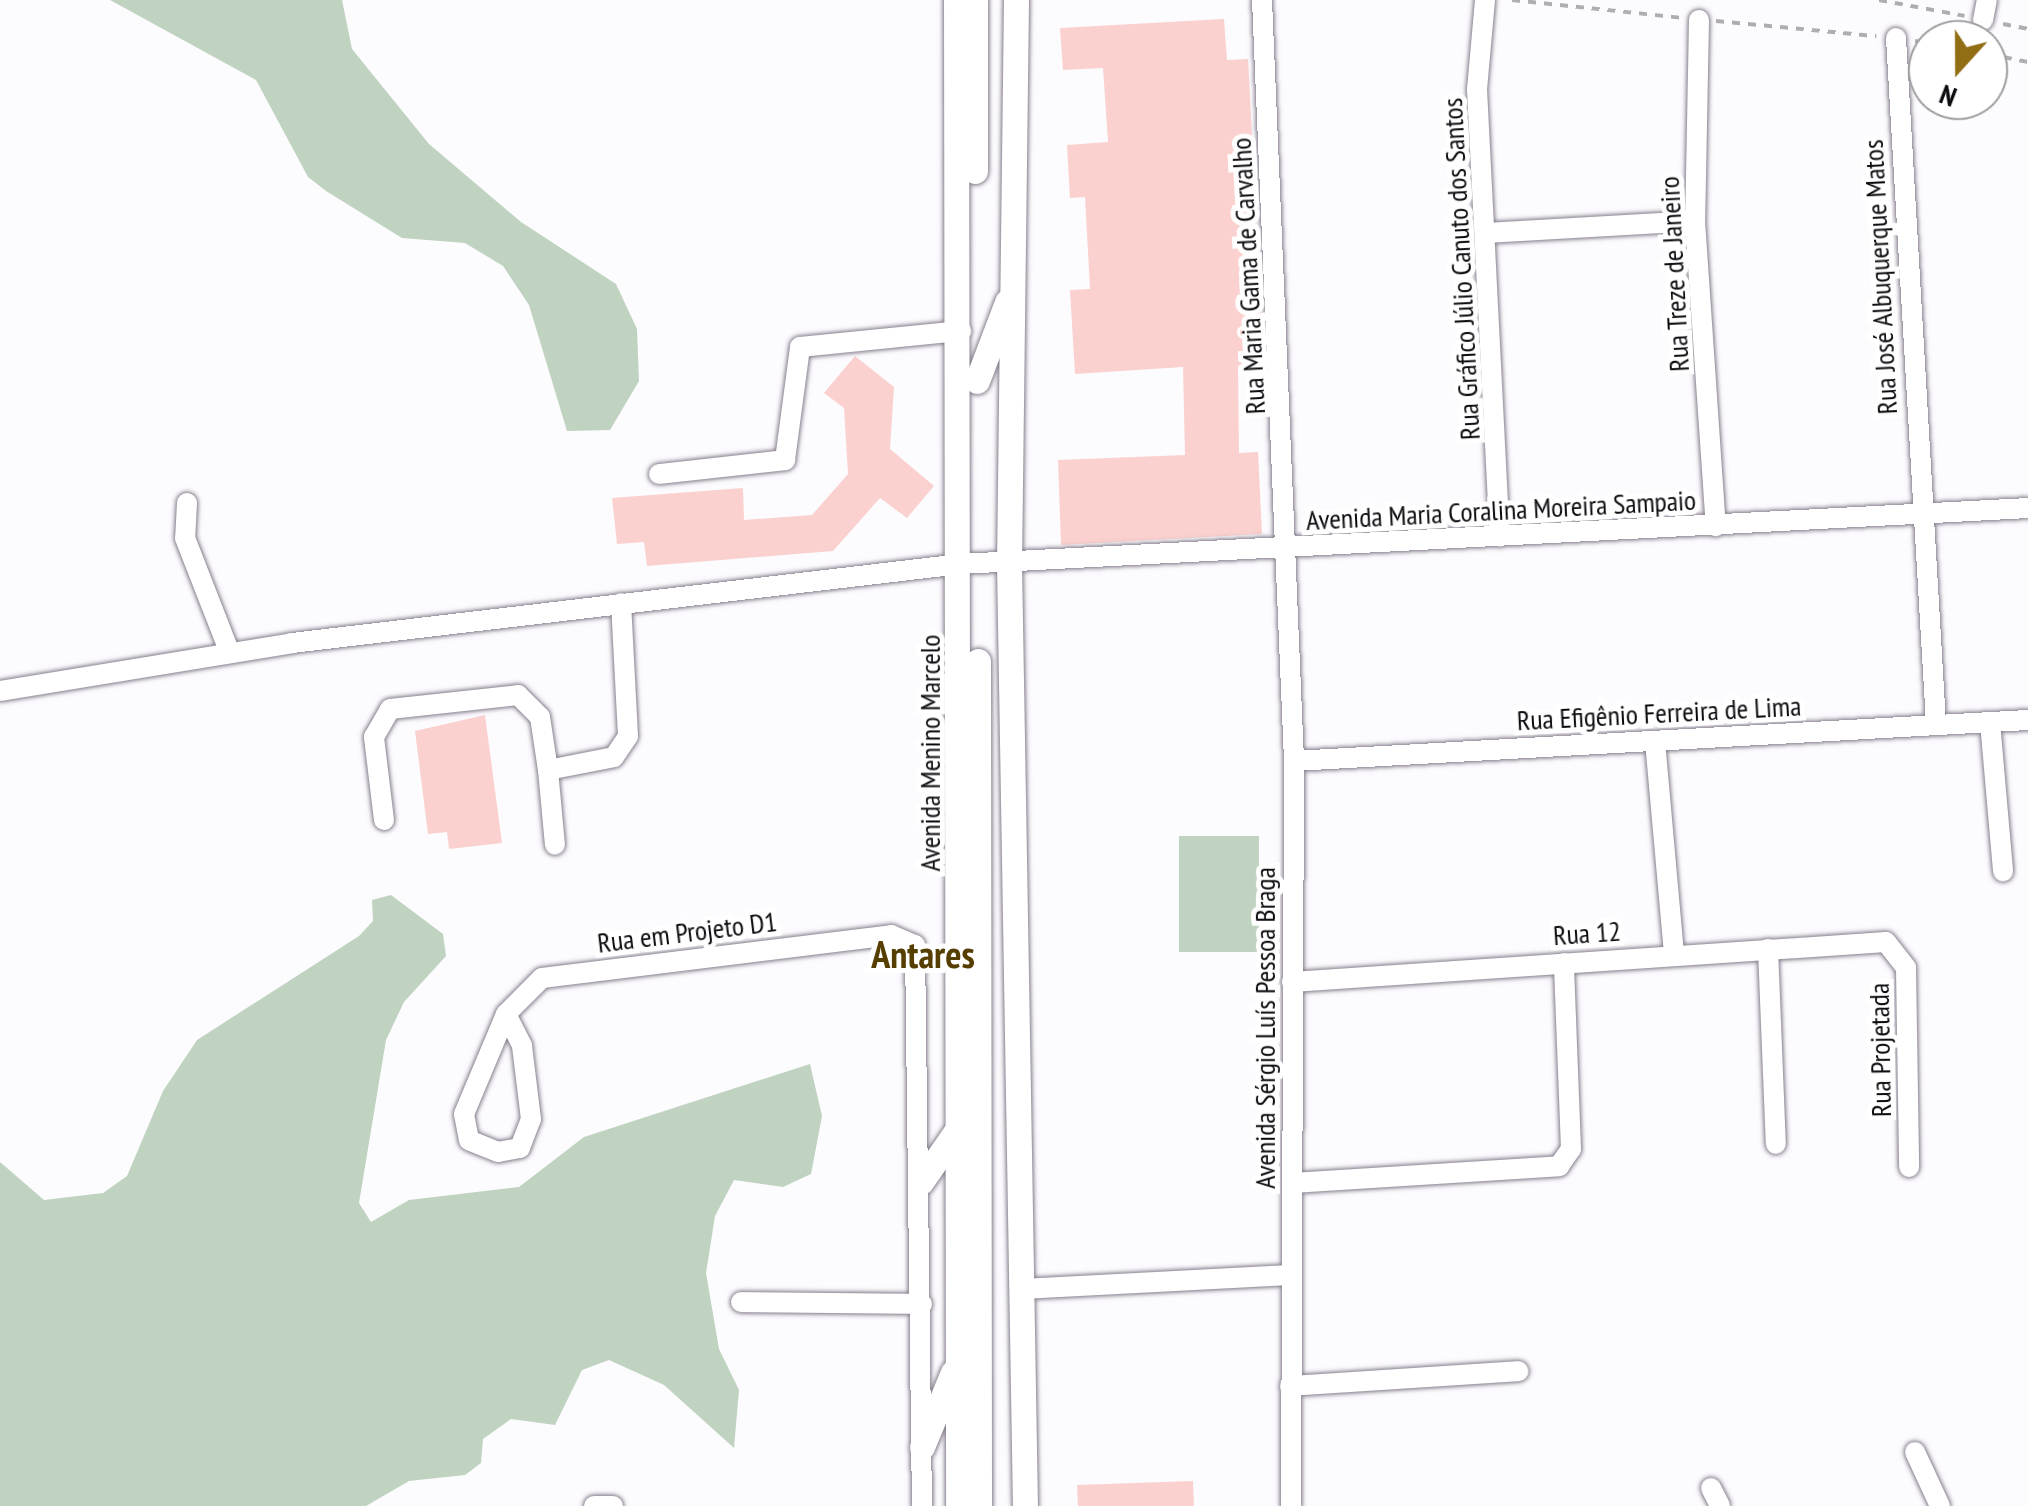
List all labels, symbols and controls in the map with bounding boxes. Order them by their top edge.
north arrow [1908,20,2008,120]
text: N [1934,77,1961,117]
street label: Rua Gráfico Júlio Canuto dos Santos [1435,97,1487,441]
street label: Rua Maria Gama de Carvalho [1224,137,1272,415]
street label: Rua José Albuquerque Matos [1856,138,1904,416]
street label: Rua Treze de Janeiro [1652,175,1696,373]
street label: Avenida Maria Coralina Moreira Sampaio [1305,483,1697,537]
street label: Avenida Menino Marcelo [913,635,947,871]
street label: Rua Efigênio Ferreira de Lima [1516,689,1802,737]
street label: Avenida Sérgio Luís Pessoa Braga [1248,867,1282,1189]
street label: Rua em Projeto D1 [595,904,779,960]
street label: Rua 12 [1552,914,1622,952]
district label: Antares [871,931,975,977]
street label: Rua Projetada [1862,983,1898,1117]

